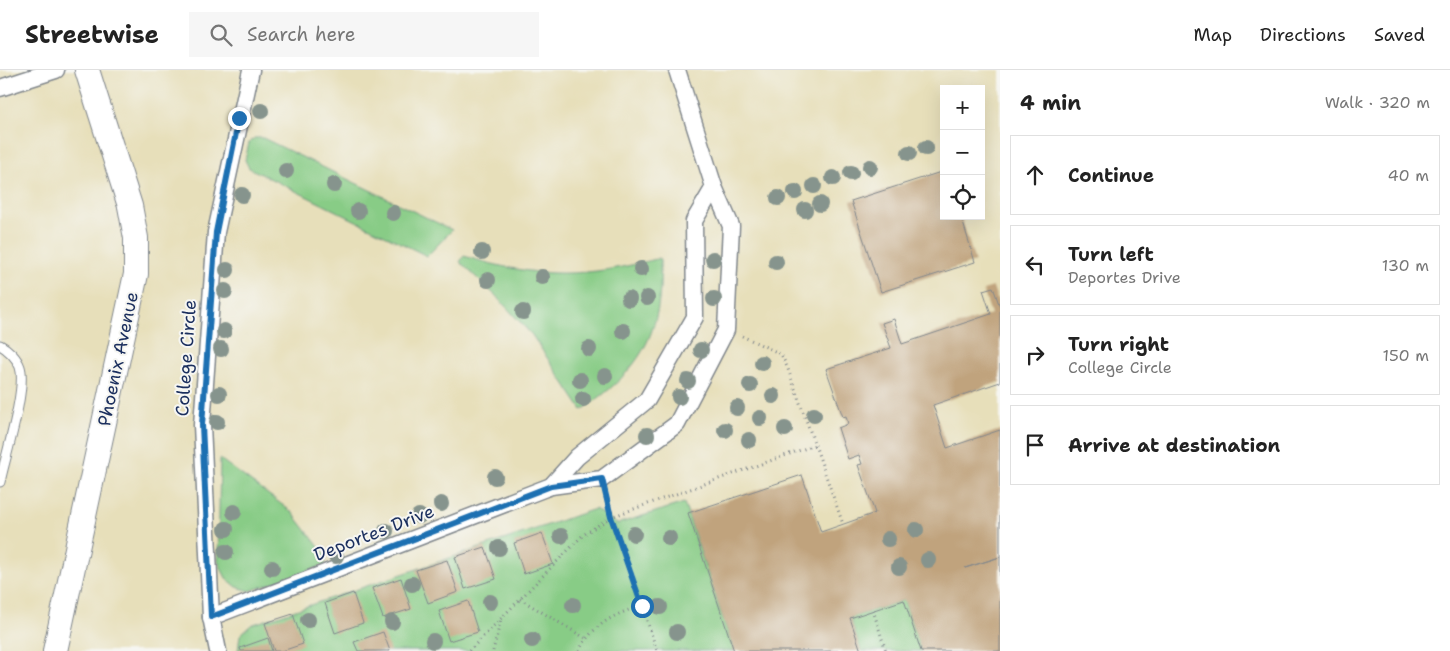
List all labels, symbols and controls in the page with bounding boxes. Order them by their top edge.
search box [189,12,539,57]
text: Streetwise [25,19,159,51]
icon: search [207,21,235,49]
text: Search here [247,22,356,47]
text: Map [1194,23,1232,47]
text: Directions [1260,23,1346,47]
text: Saved [1374,23,1425,47]
map controls [940,85,985,220]
button: + [940,85,985,130]
text: 4 min [1020,89,1081,117]
text: Walk · 320 m [1325,92,1430,113]
route end [228,107,251,130]
button: − [940,130,985,175]
icon: ahead [1021,161,1049,189]
text: Continue [1068,163,1154,188]
text: 40 m [1387,165,1429,186]
button: locate [940,175,985,220]
text: Turn left [1068,242,1154,267]
icon: left [1021,251,1049,279]
text: 130 m [1382,255,1429,276]
text: Deportes Drive [1068,267,1181,288]
street label: Phoenix Avenue [92,290,144,428]
street label: College Circle [170,299,202,417]
text: Turn right [1068,332,1169,357]
icon: right [1021,341,1049,369]
text: 150 m [1382,345,1429,366]
text: College Circle [1068,357,1172,378]
icon: arrive [1021,431,1049,459]
text: Arrive at destination [1068,433,1280,458]
street label: Deportes Drive [310,499,438,567]
route start [631,595,654,618]

